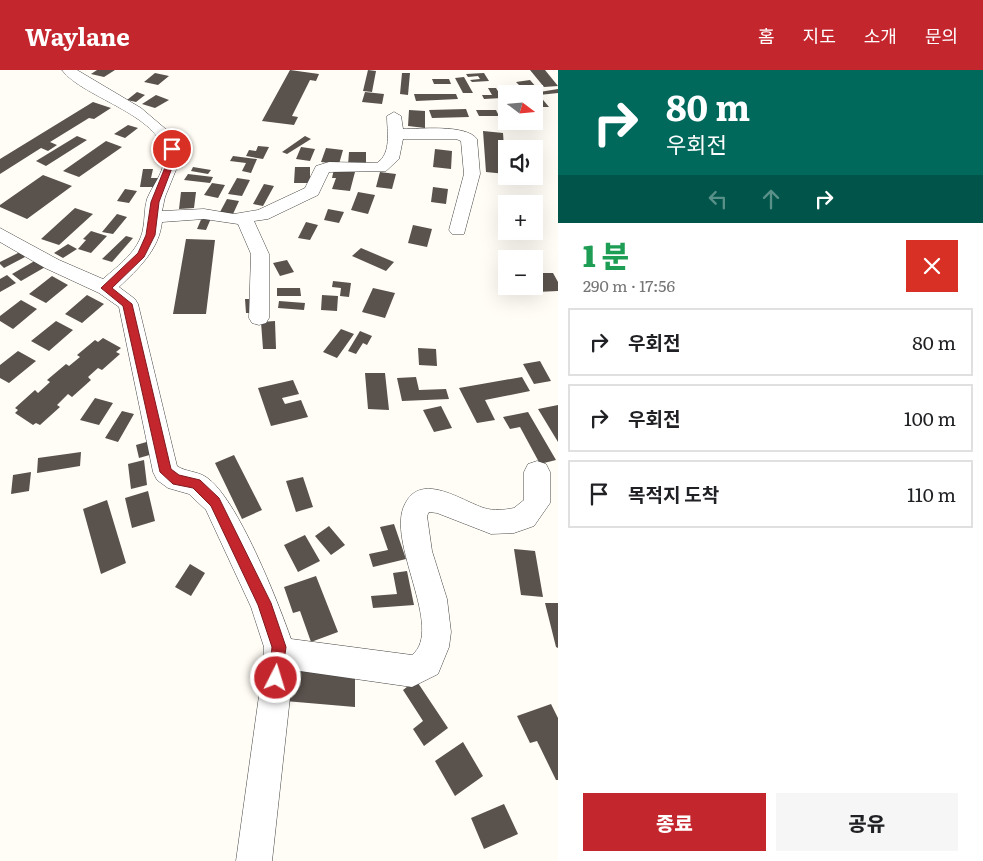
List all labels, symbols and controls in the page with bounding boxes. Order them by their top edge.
text: Waylane [25,18,130,53]
text: 홈 [758,22,775,49]
text: 지도 [803,22,836,49]
text: 소개 [864,22,897,49]
text: 문의 [925,22,958,49]
text: 80 m [666,80,750,132]
north arrow [498,85,542,130]
map controls [498,85,543,295]
icon: right [583,90,648,155]
text: 우회전 [666,127,727,160]
pin [151,128,193,170]
icon: arrive [158,135,186,163]
button: sound [498,140,543,185]
icon: left [704,185,732,213]
icon: ahead [757,185,785,213]
icon: right [810,185,838,213]
button: + [498,195,543,240]
text: 1 분 [583,232,629,276]
button: close [906,240,958,292]
button: − [498,250,543,295]
text: 290 m · 17:56 [583,273,675,297]
icon: right [585,328,613,356]
text: 우회전 [628,328,680,356]
text: 80 m [912,328,956,356]
icon: right [585,404,613,432]
text: 우회전 [628,404,680,432]
text: 100 m [904,404,956,432]
icon: arrive [585,480,613,508]
text: 목적지 도착 [628,480,719,508]
text: 110 m [907,480,956,508]
position arrow [249,651,301,703]
button: 종료 [583,793,766,851]
button: 공유 [776,793,958,851]

